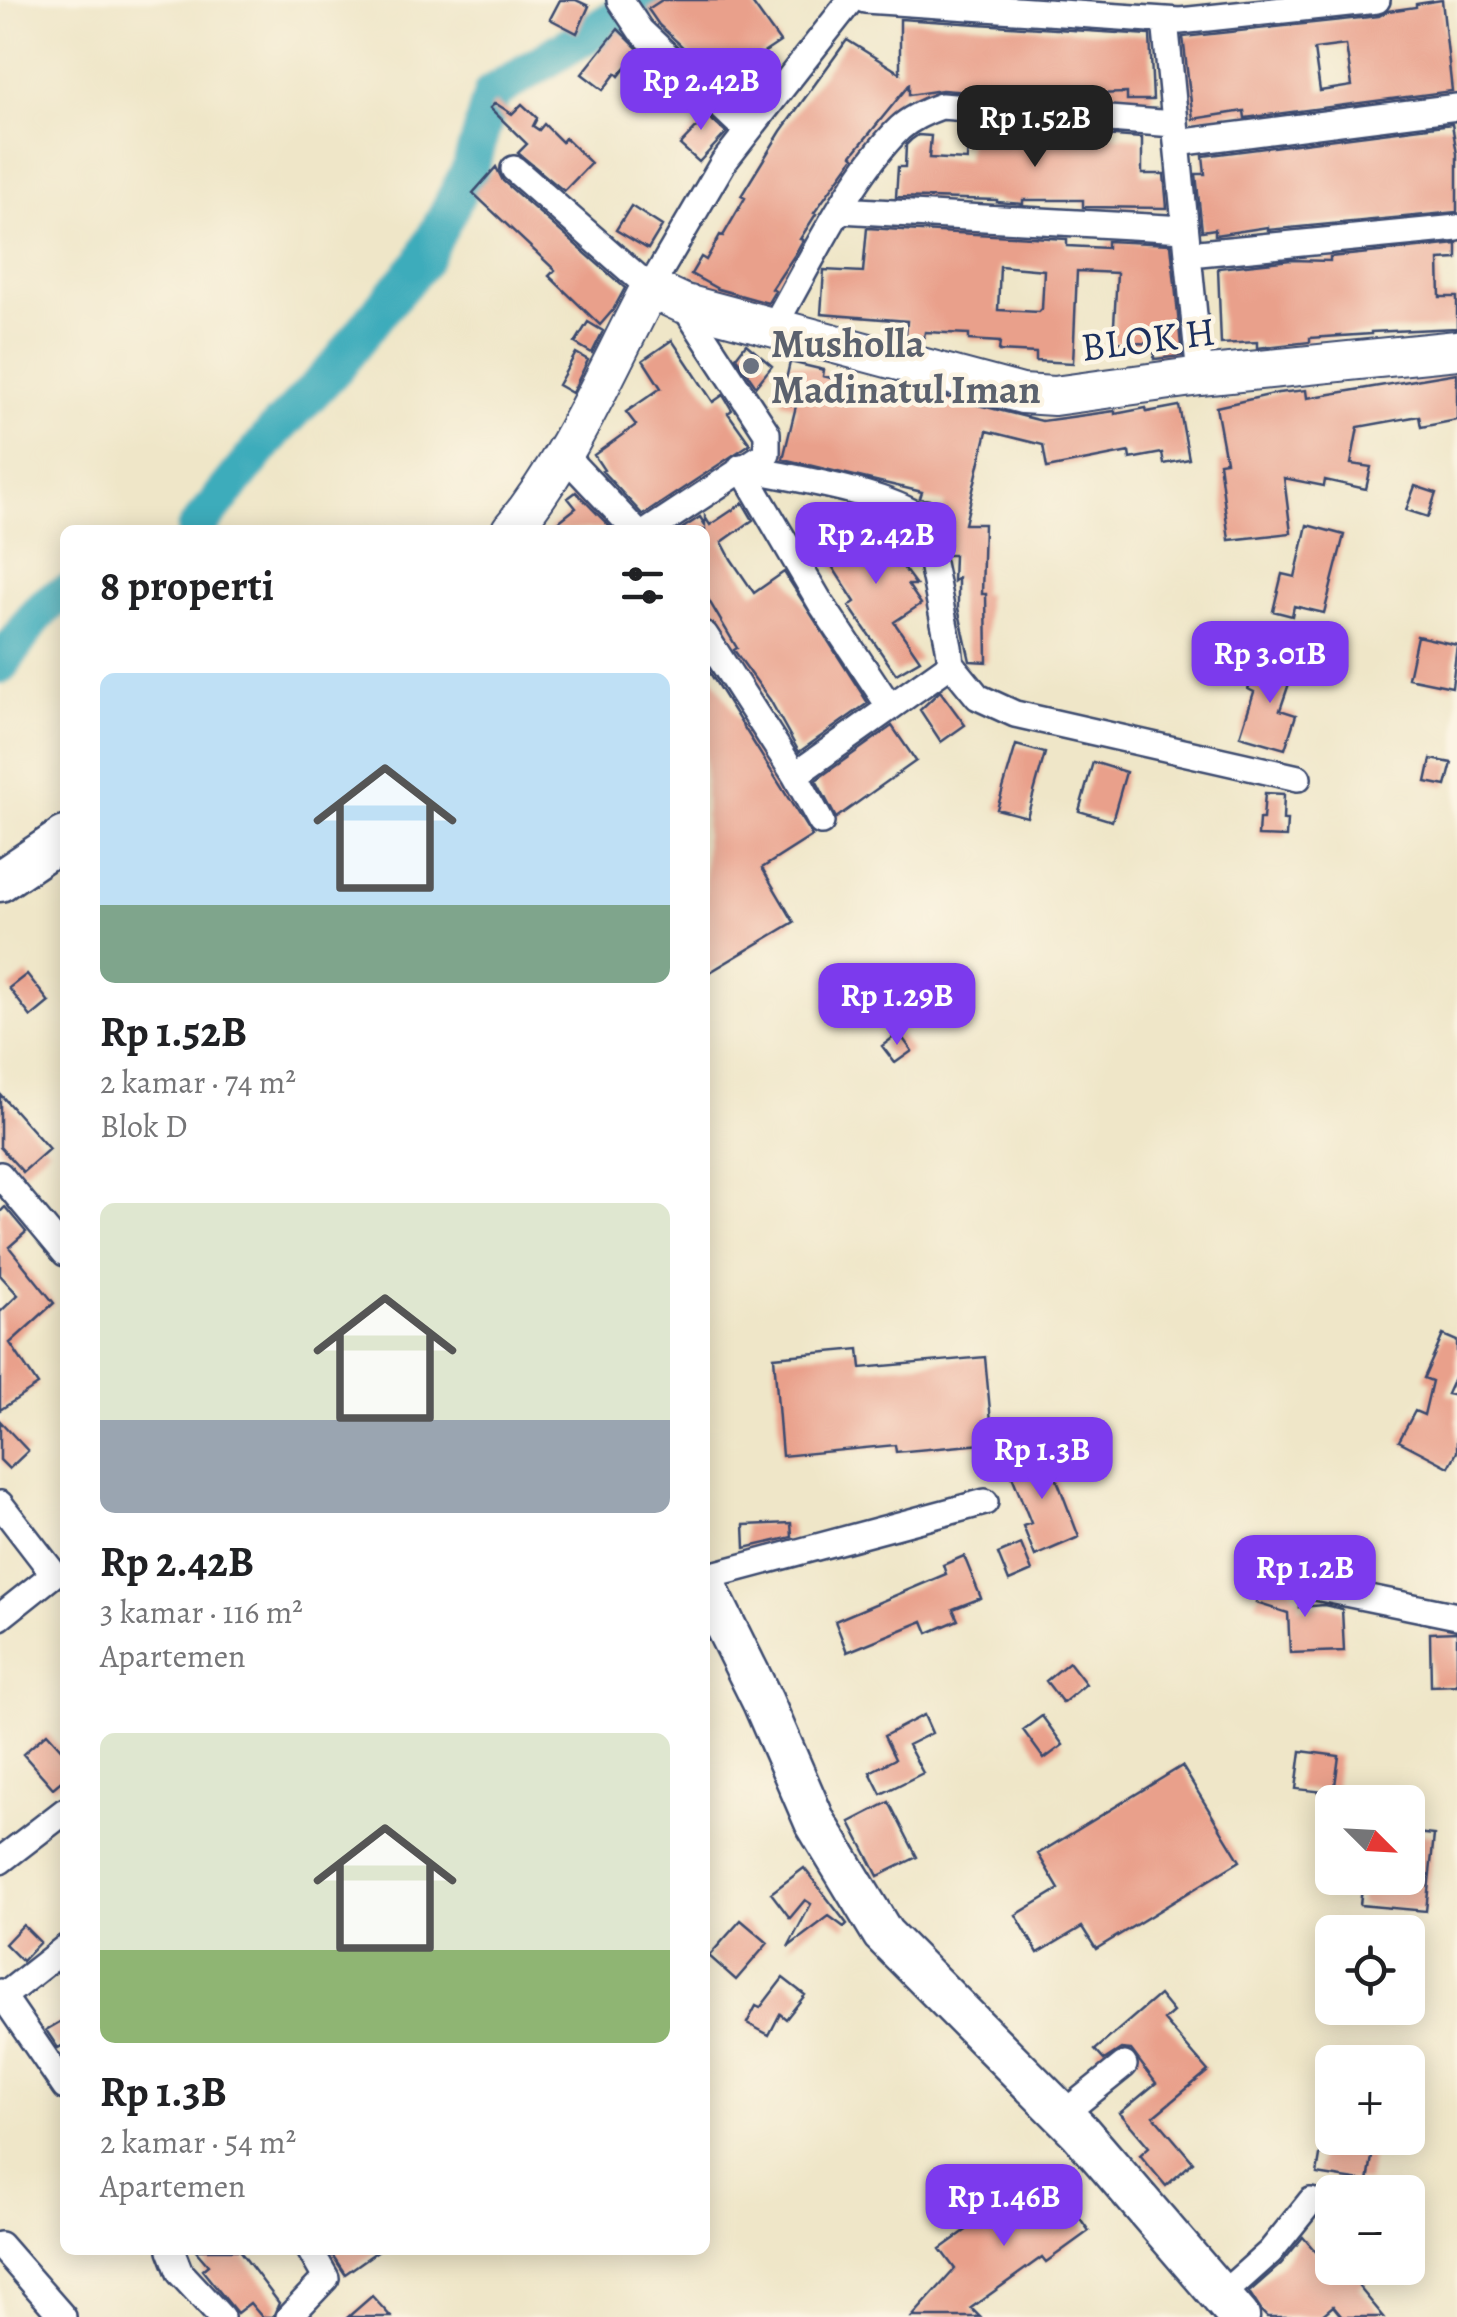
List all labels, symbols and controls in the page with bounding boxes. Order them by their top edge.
pin: Rp 2.42B [598,48,804,133]
text: Rp 2.42B [642,58,760,102]
pin: Rp 1.52B [932,85,1138,170]
text: Rp 1.52B [979,95,1091,139]
street label: BLOK H [1078,303,1218,375]
place label: Musholla Madinatul Iman [771,316,1041,417]
marker: Musholla Madinatul Iman [740,355,762,377]
pin: Rp 2.42B [773,502,979,587]
text: Rp 2.42B [817,512,935,556]
text: 8 properti [100,557,274,614]
icon: filters [615,558,670,613]
pin: Rp 3.01B [1167,621,1373,706]
text: Rp 3.01B [1214,631,1326,675]
icon: home [295,738,475,918]
pin: Rp 1.29B [794,963,1000,1048]
text: Rp 1.29B [840,973,954,1017]
text: Rp 1.52B [100,1003,247,1060]
text: 2 kamar · 74 m² [100,1060,296,1104]
text: Blok D [100,1104,188,1148]
icon: home [295,1268,475,1448]
pin: Rp 1.3B [950,1417,1134,1502]
text: Rp 1.3B [994,1427,1090,1471]
text: Rp 2.42B [100,1533,254,1590]
pin: Rp 1.2B [1213,1535,1397,1620]
text: Rp 1.2B [1256,1545,1354,1589]
text: 3 kamar · 116 m² [100,1590,303,1634]
text: Apartemen [100,1634,246,1678]
north arrow [1315,1785,1425,1895]
map controls [1315,1785,1425,2285]
icon: home [295,1798,475,1978]
button: locate [1315,1915,1425,2025]
button: + [1315,2045,1425,2155]
text: Rp 1.3B [100,2063,227,2120]
text: 2 kamar · 54 m² [100,2120,296,2164]
text: Apartemen [100,2164,246,2208]
pin: Rp 1.46B [901,2164,1107,2249]
text: Rp 1.46B [948,2174,1060,2218]
button: − [1315,2175,1425,2285]

